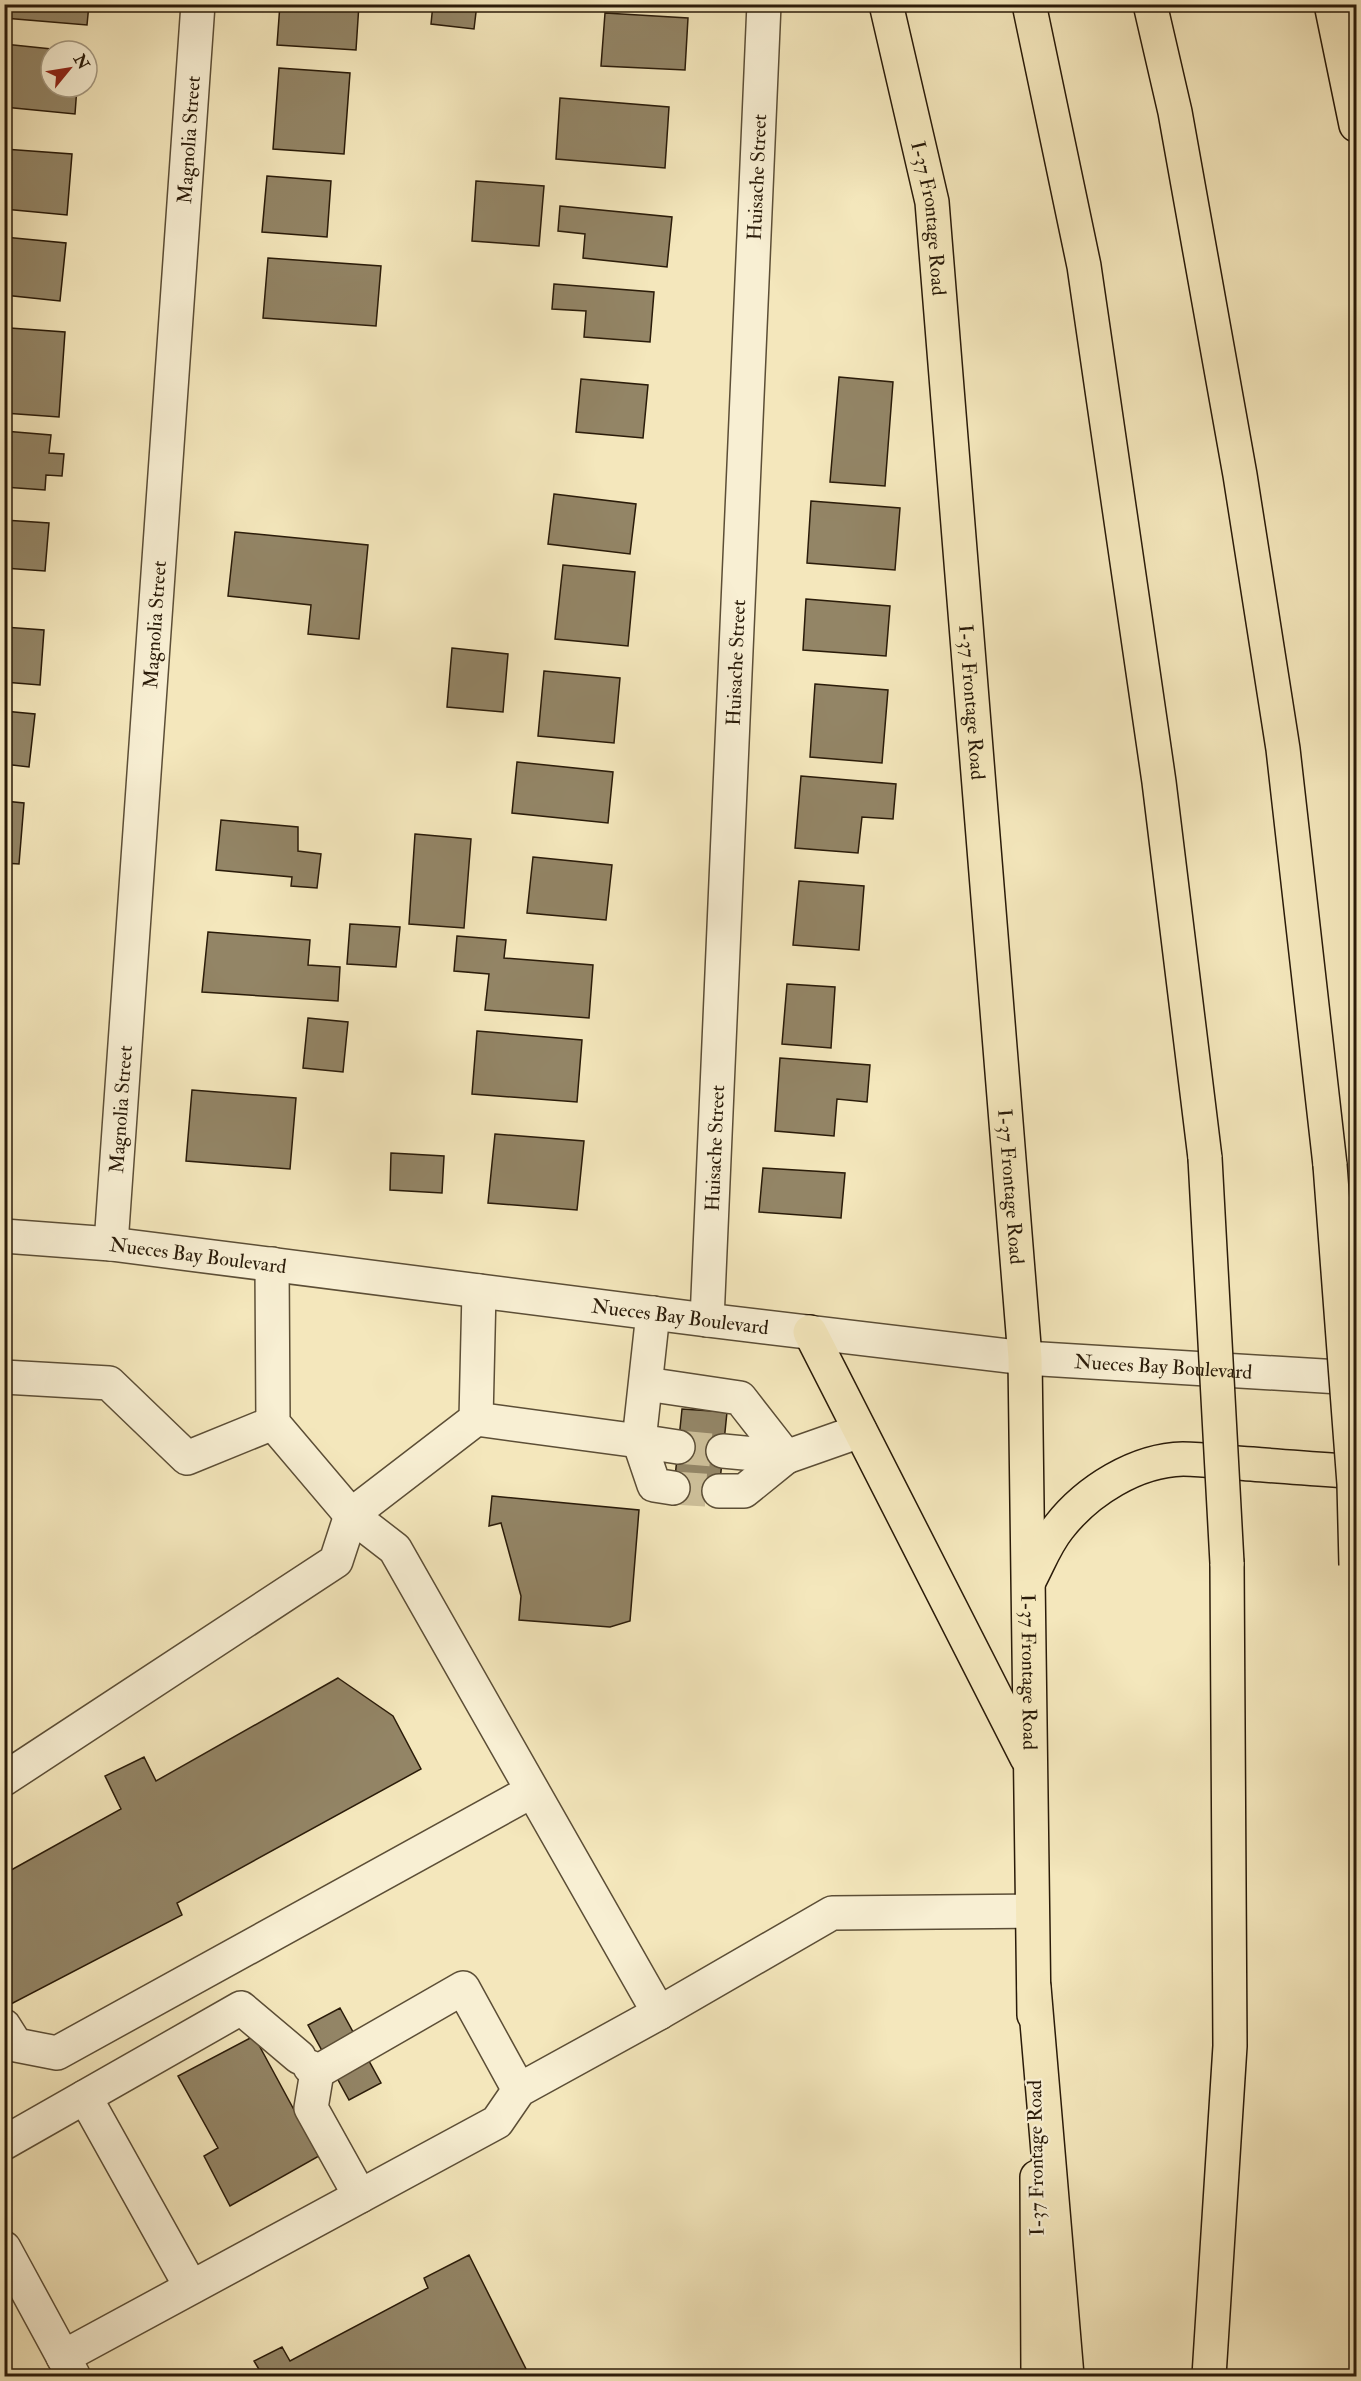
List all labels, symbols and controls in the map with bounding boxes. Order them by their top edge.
north arrow [39,39,99,99]
text: N [68,50,94,74]
street label: Magnolia Street [172,74,205,205]
street label: Huisache Street [741,113,772,241]
street label: I-37 Frontage Road [906,139,952,297]
street label: Magnolia Street [138,559,171,689]
street label: Huisache Street [720,598,751,726]
street label: I-37 Frontage Road [954,623,991,781]
street label: Magnolia Street [103,1044,137,1174]
street label: Huisache Street [699,1084,730,1212]
street label: I-37 Frontage Road [992,1108,1030,1265]
street label: Nueces Bay Boulevard [108,1231,288,1279]
street label: Nueces Bay Boulevard [590,1293,770,1340]
street label: Nueces Bay Boulevard [1074,1349,1253,1384]
street label: I-37 Frontage Road [1016,1594,1043,1750]
street label: I-37 Frontage Road [1022,2080,1050,2236]

